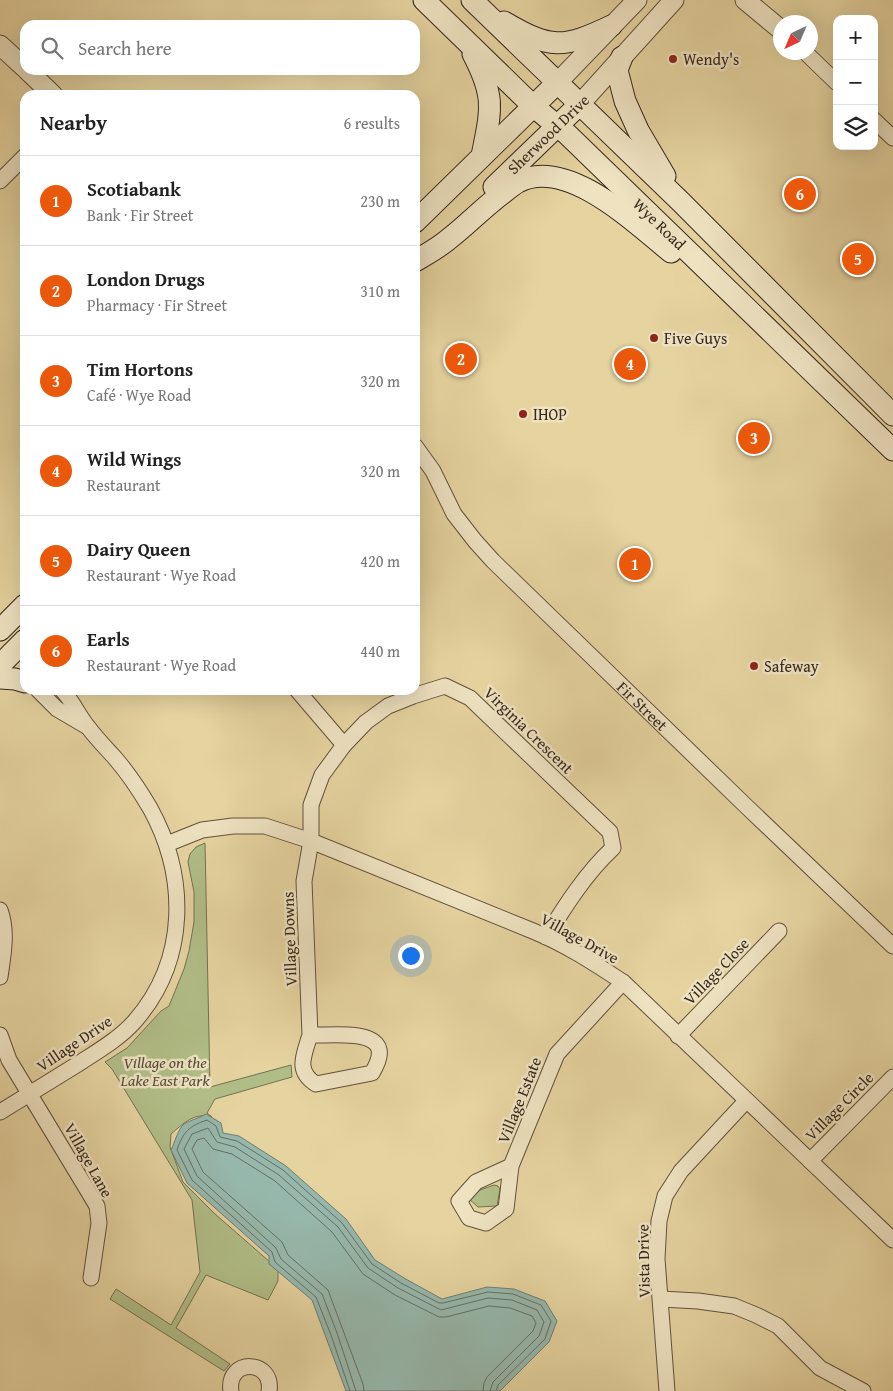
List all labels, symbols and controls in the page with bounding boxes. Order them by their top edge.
north arrow [773,15,818,60]
map controls [833,15,878,150]
button: + [833,15,878,60]
search box [20,20,420,75]
icon: search [38,34,66,62]
text: Search here [78,34,172,62]
place label: Wendy's [683,47,739,71]
marker: Wendy's [667,53,679,65]
button: − [833,60,878,105]
street label: Sherwood Drive [501,88,595,180]
button: layers [833,105,878,150]
text: Nearby [40,107,107,138]
text: 6 results [343,111,400,135]
text: Scotiabank [87,175,181,203]
pin: 6 [784,175,816,213]
text: 1 [52,189,60,213]
text: 230 m [360,189,400,213]
street label: Wye Road [628,192,692,256]
text: Bank · Fir Street [87,203,193,227]
pin: 5 [842,240,874,278]
text: London Drugs [87,265,205,293]
text: 2 [52,279,60,303]
text: 310 m [360,279,400,303]
text: Pharmacy · Fir Street [87,293,227,317]
place label: Five Guys [664,326,727,350]
marker: Five Guys [648,332,660,344]
pin: 2 [445,340,477,378]
pin: 4 [614,345,646,383]
text: Tim Hortons [87,355,193,383]
text: 3 [52,369,60,393]
text: 320 m [360,369,400,393]
text: Café · Wye Road [87,383,191,407]
place label: IHOP [533,402,567,426]
marker: IHOP [517,408,529,420]
pin: 3 [738,419,770,457]
text: Wild Wings [87,445,181,473]
text: 4 [52,459,60,483]
text: 320 m [360,459,400,483]
text: Restaurant [87,473,161,497]
text: Dairy Queen [87,535,190,563]
pin: 1 [619,545,651,583]
text: 5 [52,549,60,573]
text: 420 m [360,549,400,573]
text: Restaurant · Wye Road [87,563,236,587]
text: Earls [87,625,130,653]
text: 6 [52,639,60,663]
text: 440 m [360,639,400,663]
text: Restaurant · Wye Road [87,653,236,677]
place label: Safeway [764,654,819,678]
marker: Safeway [748,660,760,672]
street label: Fir Street [612,675,674,737]
street label: Virginia Crescent [479,681,580,779]
street label: Village Downs [275,891,303,987]
street label: Village Drive [536,907,624,969]
street label: Village Close [678,932,754,1010]
your location [398,943,424,969]
street label: Village Drive [31,1009,117,1077]
park label: Village on the Lake East Park [120,1050,210,1092]
street label: Village Estate [491,1053,547,1147]
street label: Village Circle [799,1066,879,1146]
street label: Village Lane [59,1118,119,1202]
street label: Vista Drive [630,1224,656,1298]

